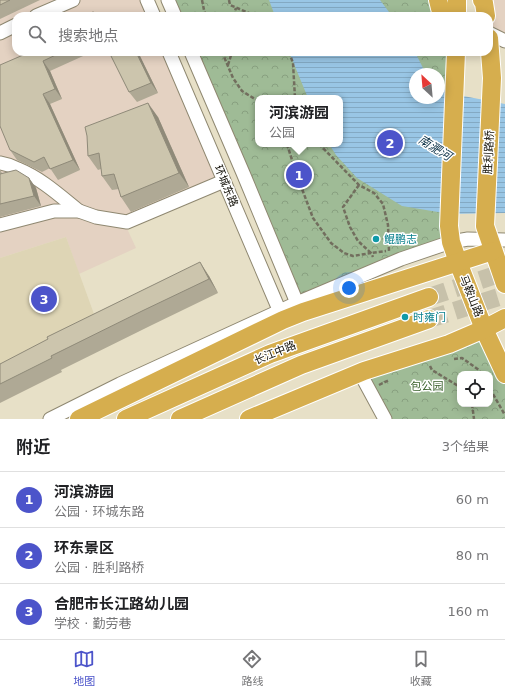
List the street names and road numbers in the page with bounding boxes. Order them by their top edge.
street label: 胜利路桥 [481,130,497,174]
street label: 环城东路 [211,163,241,209]
street label: 马鞍山路 [457,273,485,319]
street label: 长江中路 [252,339,298,367]

